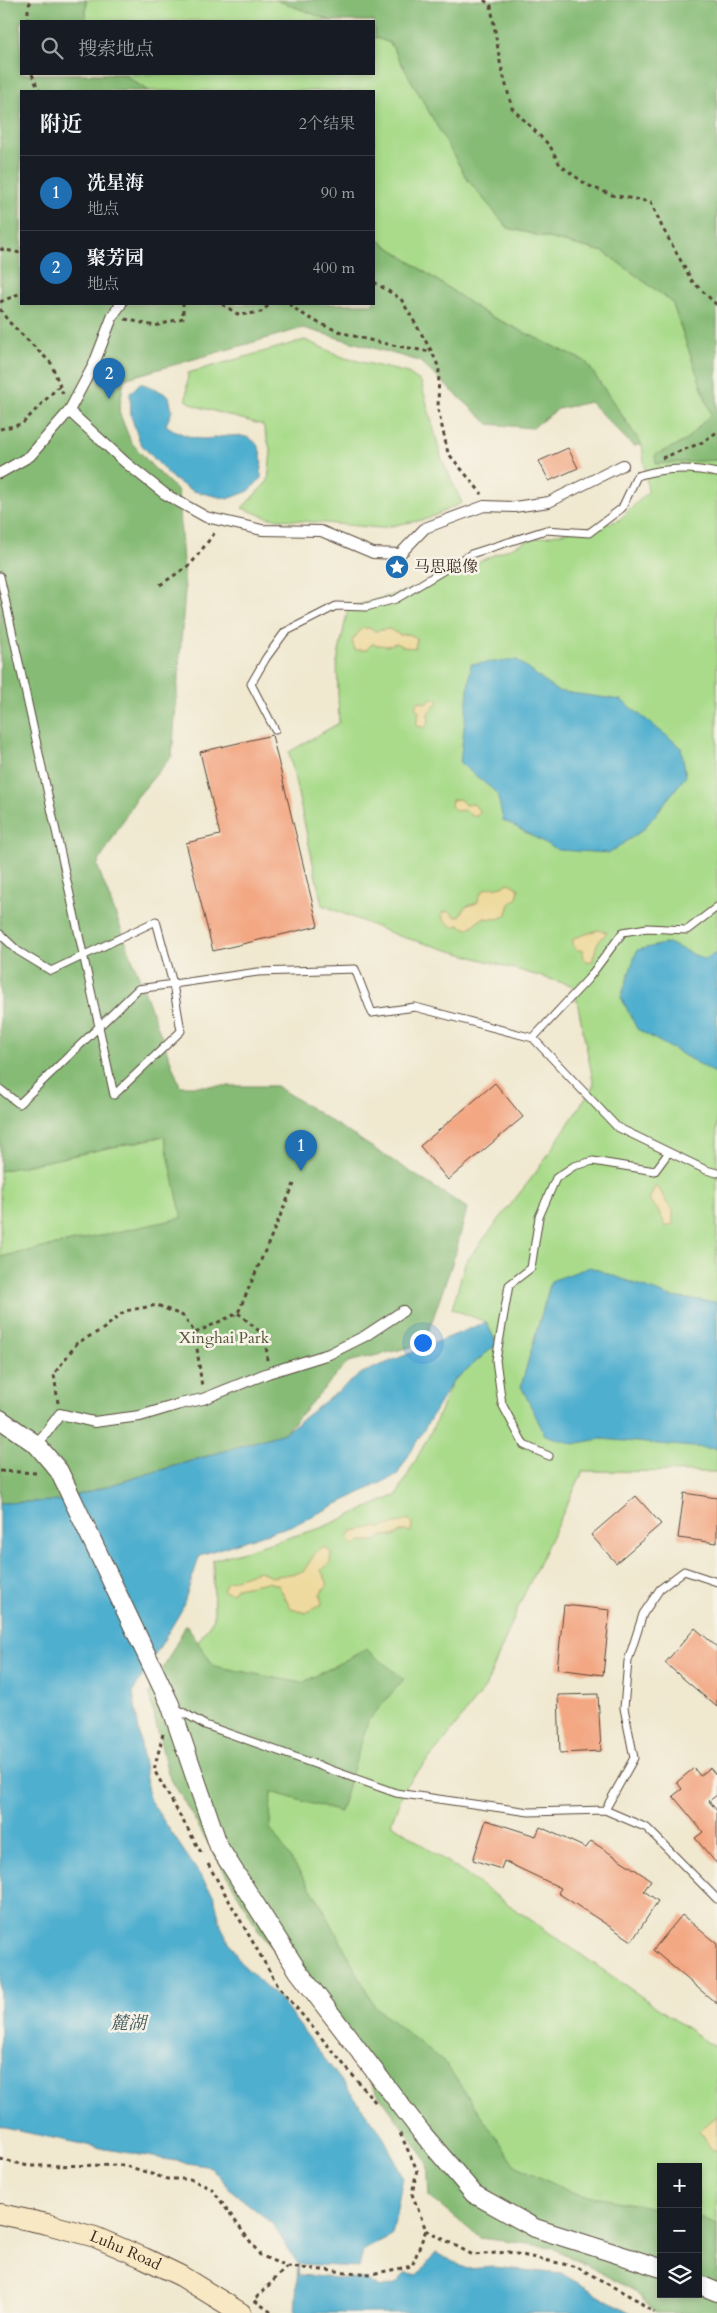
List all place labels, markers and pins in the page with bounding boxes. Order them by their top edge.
pin: 2 [93,358,125,399]
place icon: 马思聪像 [384,554,410,580]
place label: 马思聪像 [414,556,478,578]
pin: 1 [285,1130,317,1171]

